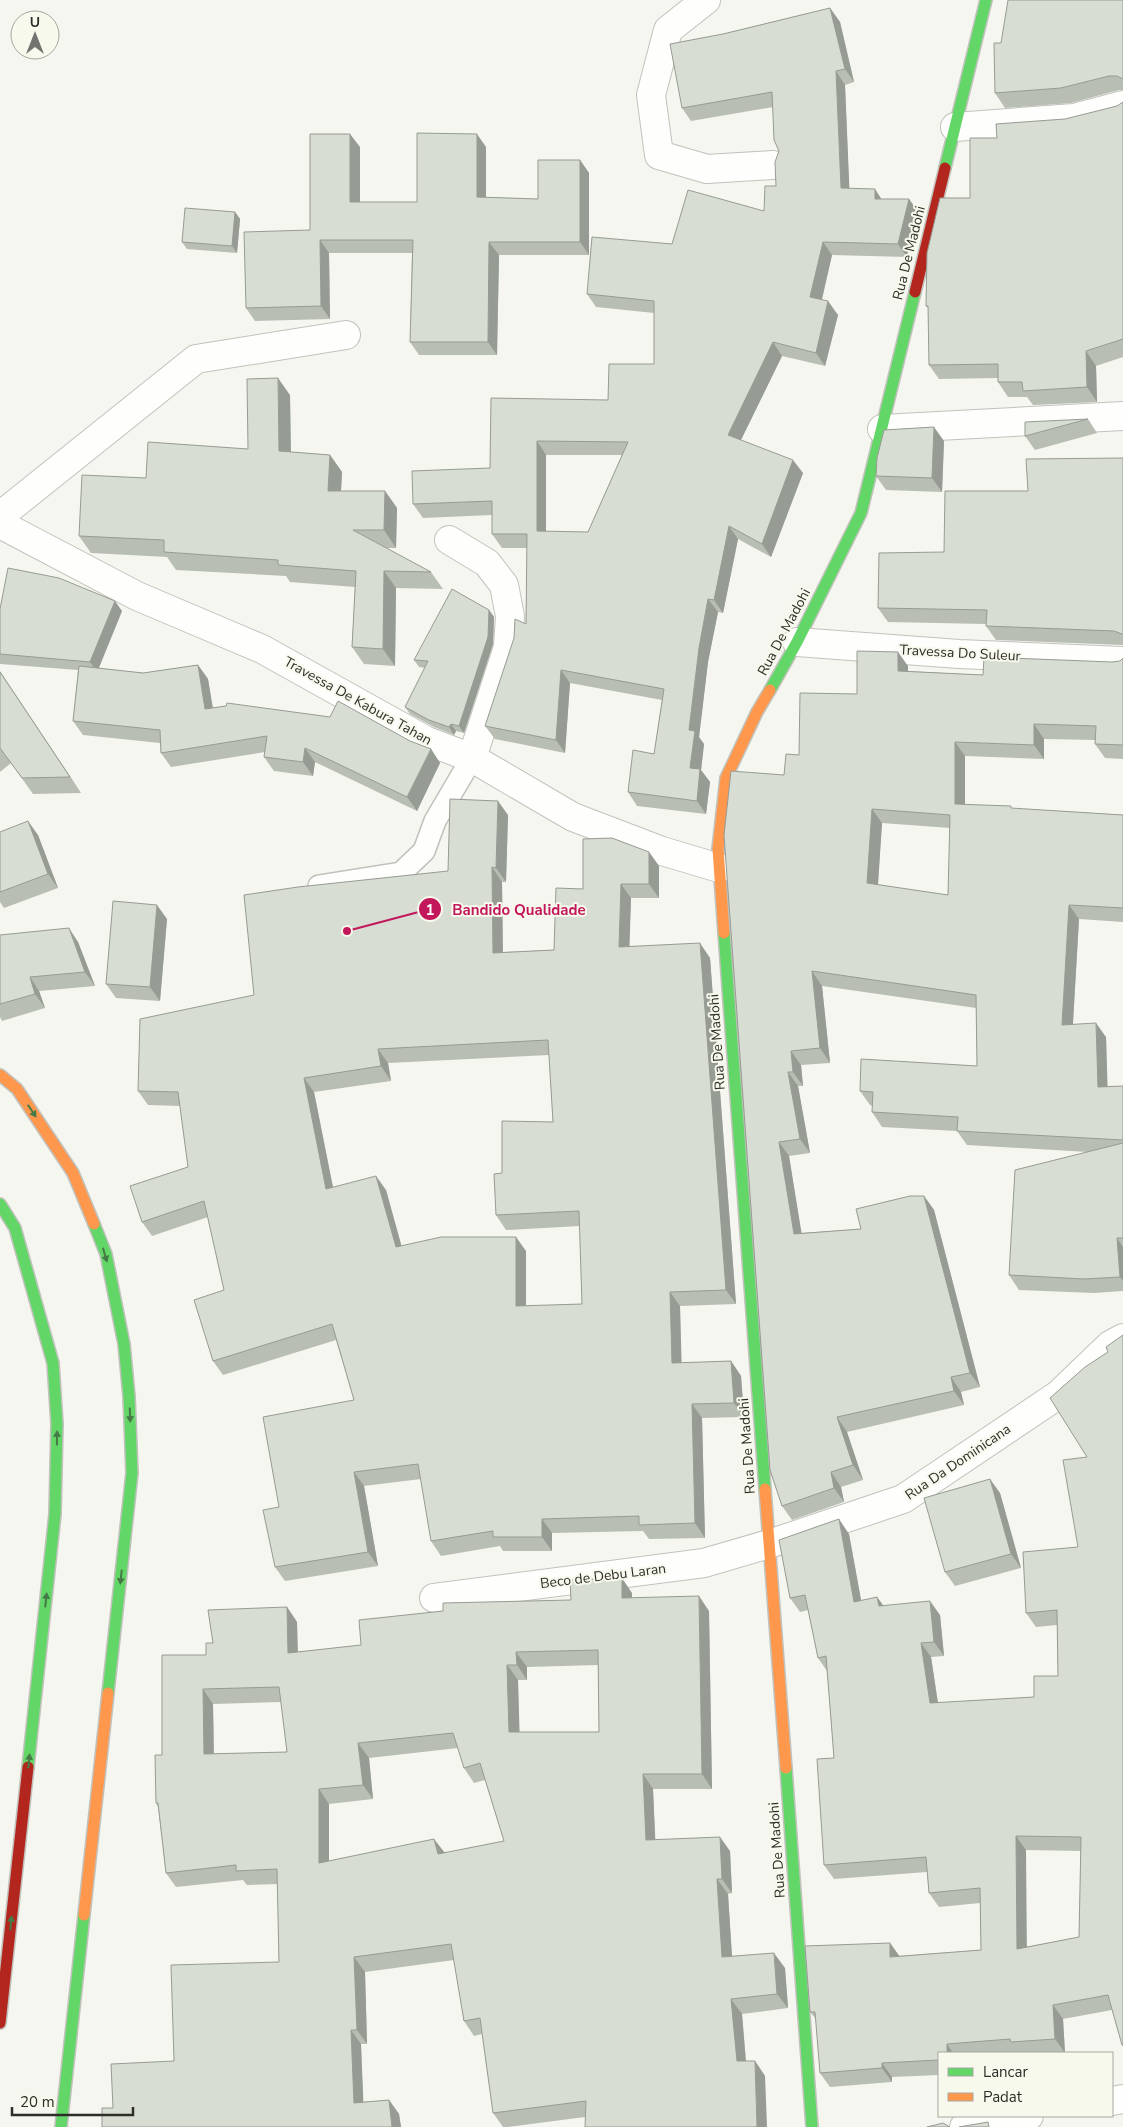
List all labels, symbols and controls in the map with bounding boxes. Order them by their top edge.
north arrow [10,10,60,60]
text: U [30,13,40,32]
street label: Rua De Madohi [888,204,930,302]
street label: Rua De Madohi [753,585,815,679]
street label: Travessa Do Suleur [899,640,1021,666]
street label: Travessa De Kabura Tahan [281,652,435,750]
callout: Bandido Qualidade [417,894,596,924]
text: 1 [425,900,435,920]
text: Bandido Qualidade [452,900,586,920]
street label: Rua De Madohi [704,993,730,1091]
one-way arrow [27,1105,36,1118]
one-way arrow [102,1248,110,1263]
street label: Rua De Madohi [734,1397,760,1495]
one-way arrow [126,1407,134,1423]
street label: Rua Da Dominicana [902,1420,1014,1504]
one-way arrow [53,1429,61,1445]
street label: Beco de Debu Laran [539,1559,667,1593]
one-way arrow [116,1569,124,1585]
one-way arrow [42,1591,50,1607]
one-way arrow [25,1753,33,1769]
street label: Rua De Madohi [764,1801,790,1899]
one-way arrow [7,1914,15,1930]
legend [938,2052,1113,2117]
text: Lancar [983,2062,1028,2082]
scale bar [12,2084,134,2116]
text: Padat [983,2087,1023,2107]
text: 20 m [20,2092,55,2112]

